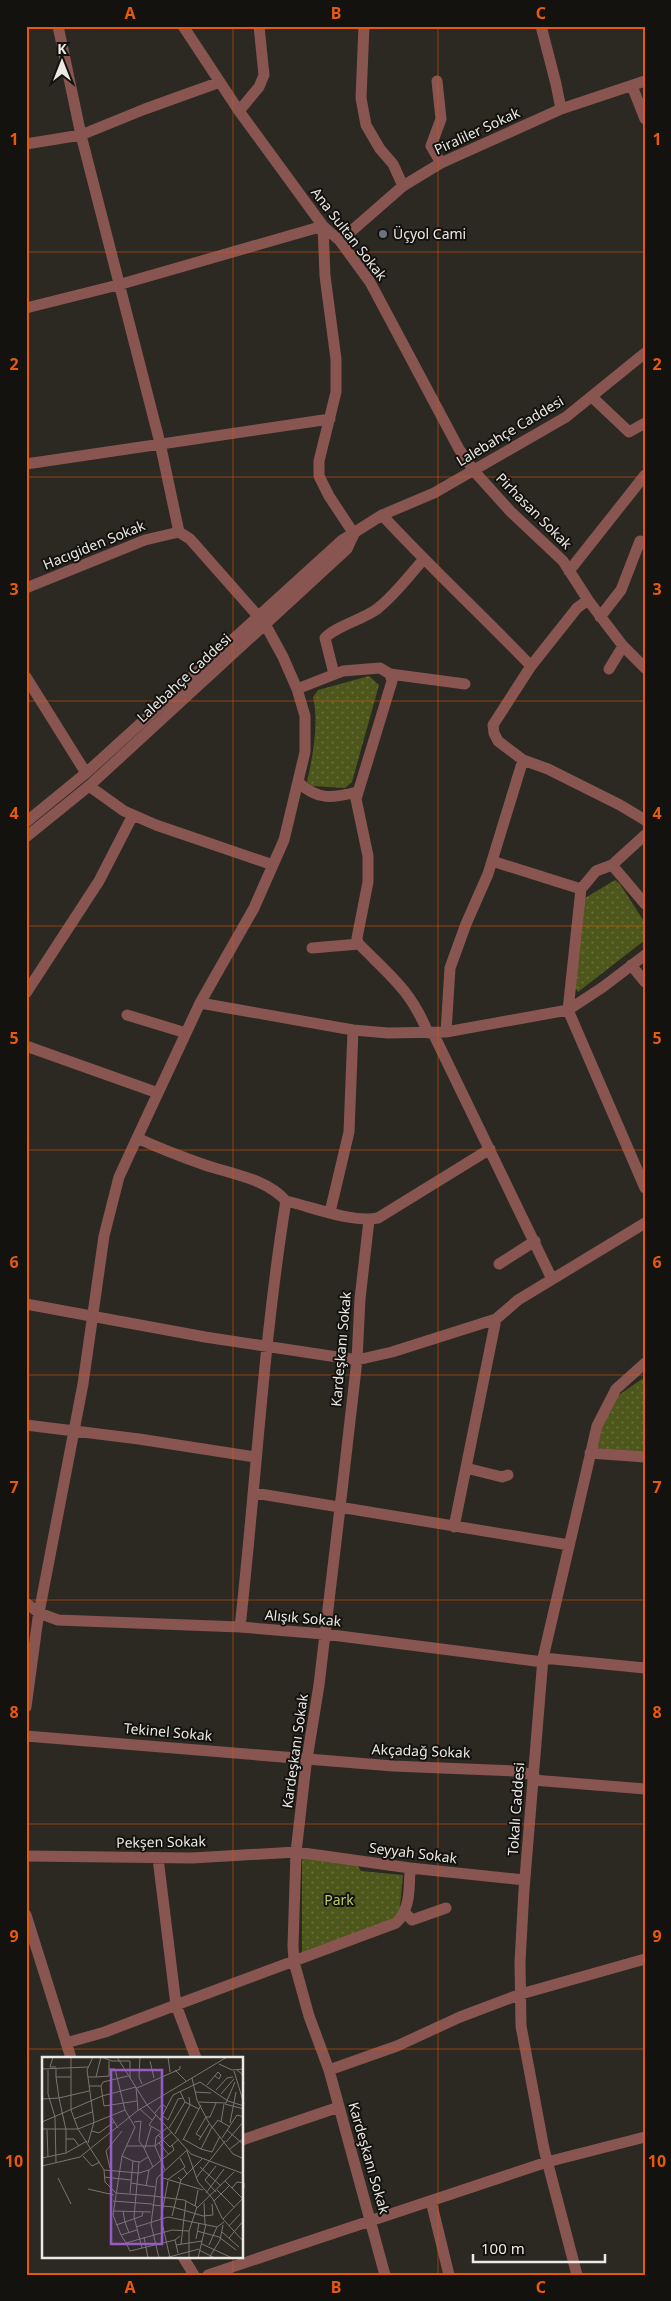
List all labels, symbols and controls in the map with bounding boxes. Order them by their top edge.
text: A [124,2,136,24]
text: B [331,2,341,24]
text: C [536,2,546,24]
north arrow [38,38,88,88]
text: K [57,39,67,58]
street label: Piraliler Sokak [431,102,523,159]
text: 1 [9,128,19,150]
text: 1 [652,128,662,150]
street label: Ana Sultan Sokak [307,183,392,285]
place label: Üçyol Cami [393,224,466,243]
marker: Üçyol Cami [377,228,389,240]
text: 2 [9,353,19,375]
text: 2 [652,353,662,375]
street label: Lalebahçe Caddesi [452,391,567,470]
street label: Pirhasan Sokak [492,469,577,553]
street label: Hacıgiden Sokak [40,515,148,574]
text: 3 [9,578,19,600]
text: 3 [652,578,662,600]
street label: Lalebahçe Caddesi [132,629,235,726]
text: 4 [9,802,19,824]
text: 4 [652,802,662,824]
text: 5 [9,1027,19,1049]
text: 5 [652,1027,662,1049]
text: 6 [9,1251,19,1273]
text: 6 [652,1251,662,1273]
street label: Kardeşkanı Sokak [326,1290,355,1407]
text: 7 [9,1476,19,1498]
text: 7 [652,1476,662,1498]
street label: Alışık Sokak [264,1605,343,1630]
street label: Kardeşkanı Sokak [277,1692,312,1809]
text: 8 [9,1701,19,1723]
text: 8 [652,1701,662,1723]
street label: Tekinel Sokak [123,1718,213,1745]
street label: Akçadağ Sokak [371,1739,471,1762]
street label: Tokalı Caddesi [503,1762,528,1856]
street label: Pekşen Sokak [116,1831,207,1852]
street label: Seyyah Sokak [368,1838,459,1867]
park label: Park [324,1890,354,1909]
text: 9 [9,1925,19,1947]
text: 9 [652,1925,662,1947]
inset map [42,2057,244,2258]
street label: Kardeşkanı Sokak [344,2100,395,2216]
text: 10 [5,2150,23,2172]
text: 10 [648,2150,666,2172]
scale bar [473,2231,606,2263]
text: 100 m [481,2238,525,2258]
text: A [124,2276,136,2298]
text: B [331,2276,341,2298]
text: C [536,2276,546,2298]

